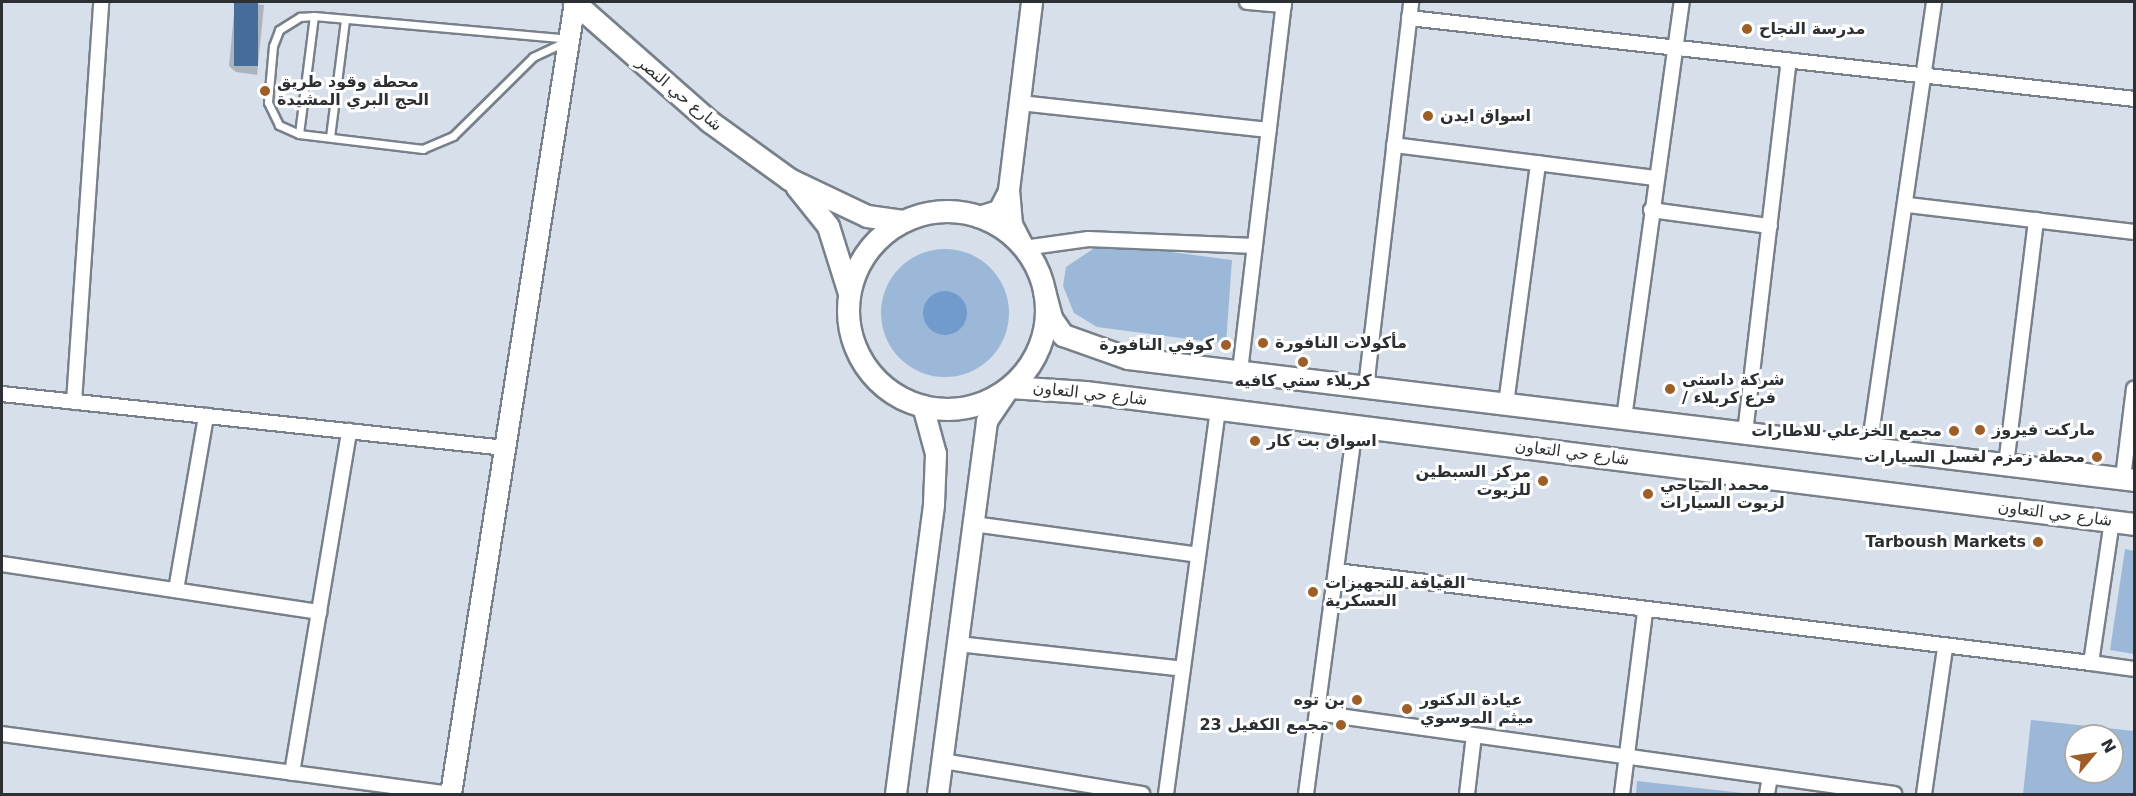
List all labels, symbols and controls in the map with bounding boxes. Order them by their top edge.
place label: مدرسة النجاح [1759,19,1865,39]
marker: مدرسة النجاح [1740,22,1754,36]
street label: شارع حي النصر [632,53,726,135]
place label: محطة وقود طريق الحج البري المشيدة [277,72,429,110]
marker: محطة وقود طريق الحج البري المشيدة [258,84,272,98]
place label: اسواق ايدن [1440,106,1531,126]
marker: اسواق ايدن [1421,109,1435,123]
place label: مأكولات النافورة [1275,333,1407,353]
place label: كوفي النافورة [1099,335,1214,355]
marker: مأكولات النافورة [1256,336,1270,350]
marker: كوفي النافورة [1219,338,1233,352]
marker: كربلاء ستي كافيه [1296,355,1310,369]
place label: شركة داستي / فرع كربلاء [1682,370,1784,408]
place label: كربلاء ستي كافيه [1234,371,1372,391]
street label: شارع حي التعاون [1032,378,1148,410]
marker: شركة داستي / فرع كربلاء [1663,382,1677,396]
place label: ماركت فيروز [1992,420,2095,440]
place label: مجمع الخزعلي للاطارات [1751,421,1942,441]
marker: ماركت فيروز [1973,423,1987,437]
marker: مجمع الخزعلي للاطارات [1947,424,1961,438]
place label: اسواق بت كار [1267,431,1377,451]
marker: اسواق بت كار [1248,434,1262,448]
street label: شارع حي التعاون [1514,436,1630,470]
place label: محطة زمزم لغسل السيارات [1864,447,2085,467]
marker: محطة زمزم لغسل السيارات [2090,450,2104,464]
place label: مركز السبطين للزيوت [1415,462,1531,500]
marker: مركز السبطين للزيوت [1536,474,1550,488]
place label: محمد المياحي لزيوت السيارات [1660,475,1785,513]
marker: محمد المياحي لزيوت السيارات [1641,487,1655,501]
street label: شارع حي التعاون [1997,497,2113,531]
place label: Tarboush Markets [1865,532,2026,552]
marker: Tarboush Markets [2031,535,2045,549]
place label: القيافة للتجهيزات العسكرية [1325,573,1466,611]
marker: القيافة للتجهيزات العسكرية [1306,585,1320,599]
place label: بن توه [1294,690,1345,710]
place label: عيادة الدكتور ميثم الموسوي [1420,690,1534,728]
marker: بن توه [1350,693,1364,707]
marker: عيادة الدكتور ميثم الموسوي [1398,700,1416,718]
place label: مجمع الكفيل 23 [1199,715,1329,735]
marker: مجمع الكفيل 23 [1334,718,1348,732]
north arrow [2064,724,2124,784]
text: N [2097,736,2120,756]

